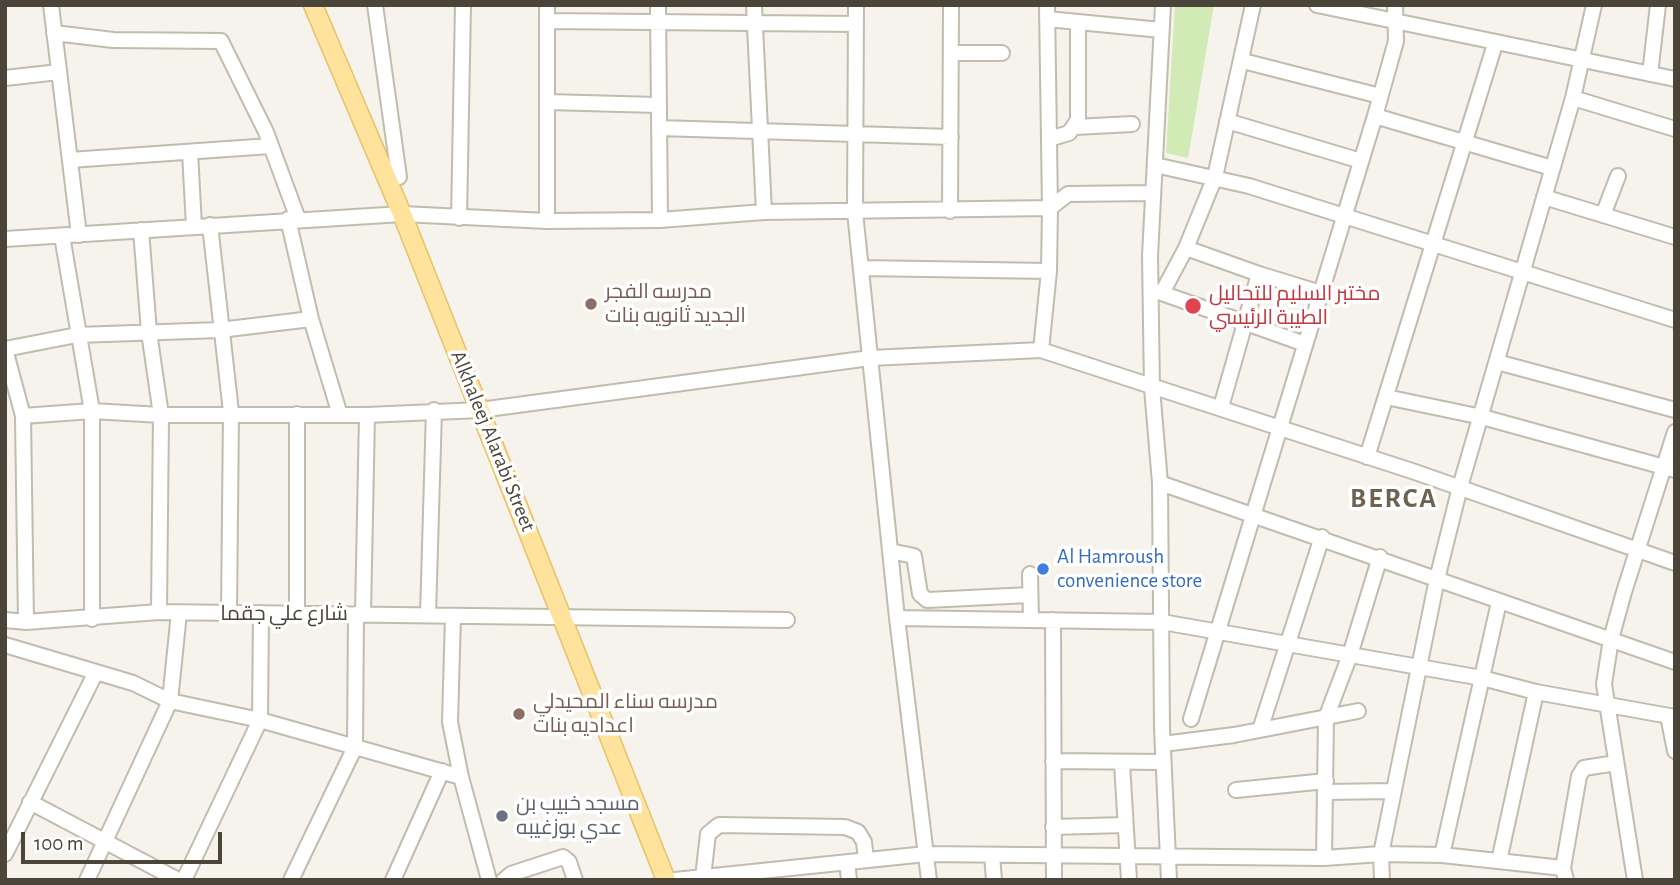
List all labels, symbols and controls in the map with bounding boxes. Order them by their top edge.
place label: مدرسه الفجر الجديد ثانويه بنات [605,279,746,329]
place label: مختبر السليم للتحاليل الطيبة الرئيسي [1209,281,1381,331]
marker: مدرسه الفجر الجديد ثانويه بنات [583,296,599,312]
marker: مختبر السليم للتحاليل الطيبة الرئيسي [1183,296,1203,316]
street label: Alkhaleej Alarabi Street [445,347,541,535]
district label: BERCA [1351,482,1437,516]
place label: Al Hamroush convenience store [1057,544,1202,594]
marker: Al Hamroush convenience store [1035,561,1051,577]
street label: شارع علي جقما [220,601,348,627]
place label: مدرسه سناء المحيدلي اعداديه بنات [533,689,718,739]
marker: مدرسه سناء المحيدلي اعداديه بنات [511,706,527,722]
place label: مسجد خبيب بن عدي بوزغيبه [516,791,640,841]
marker: مسجد خبيب بن عدي بوزغيبه [494,808,510,824]
scale bar [24,818,226,862]
text: 100 m [34,833,84,854]

